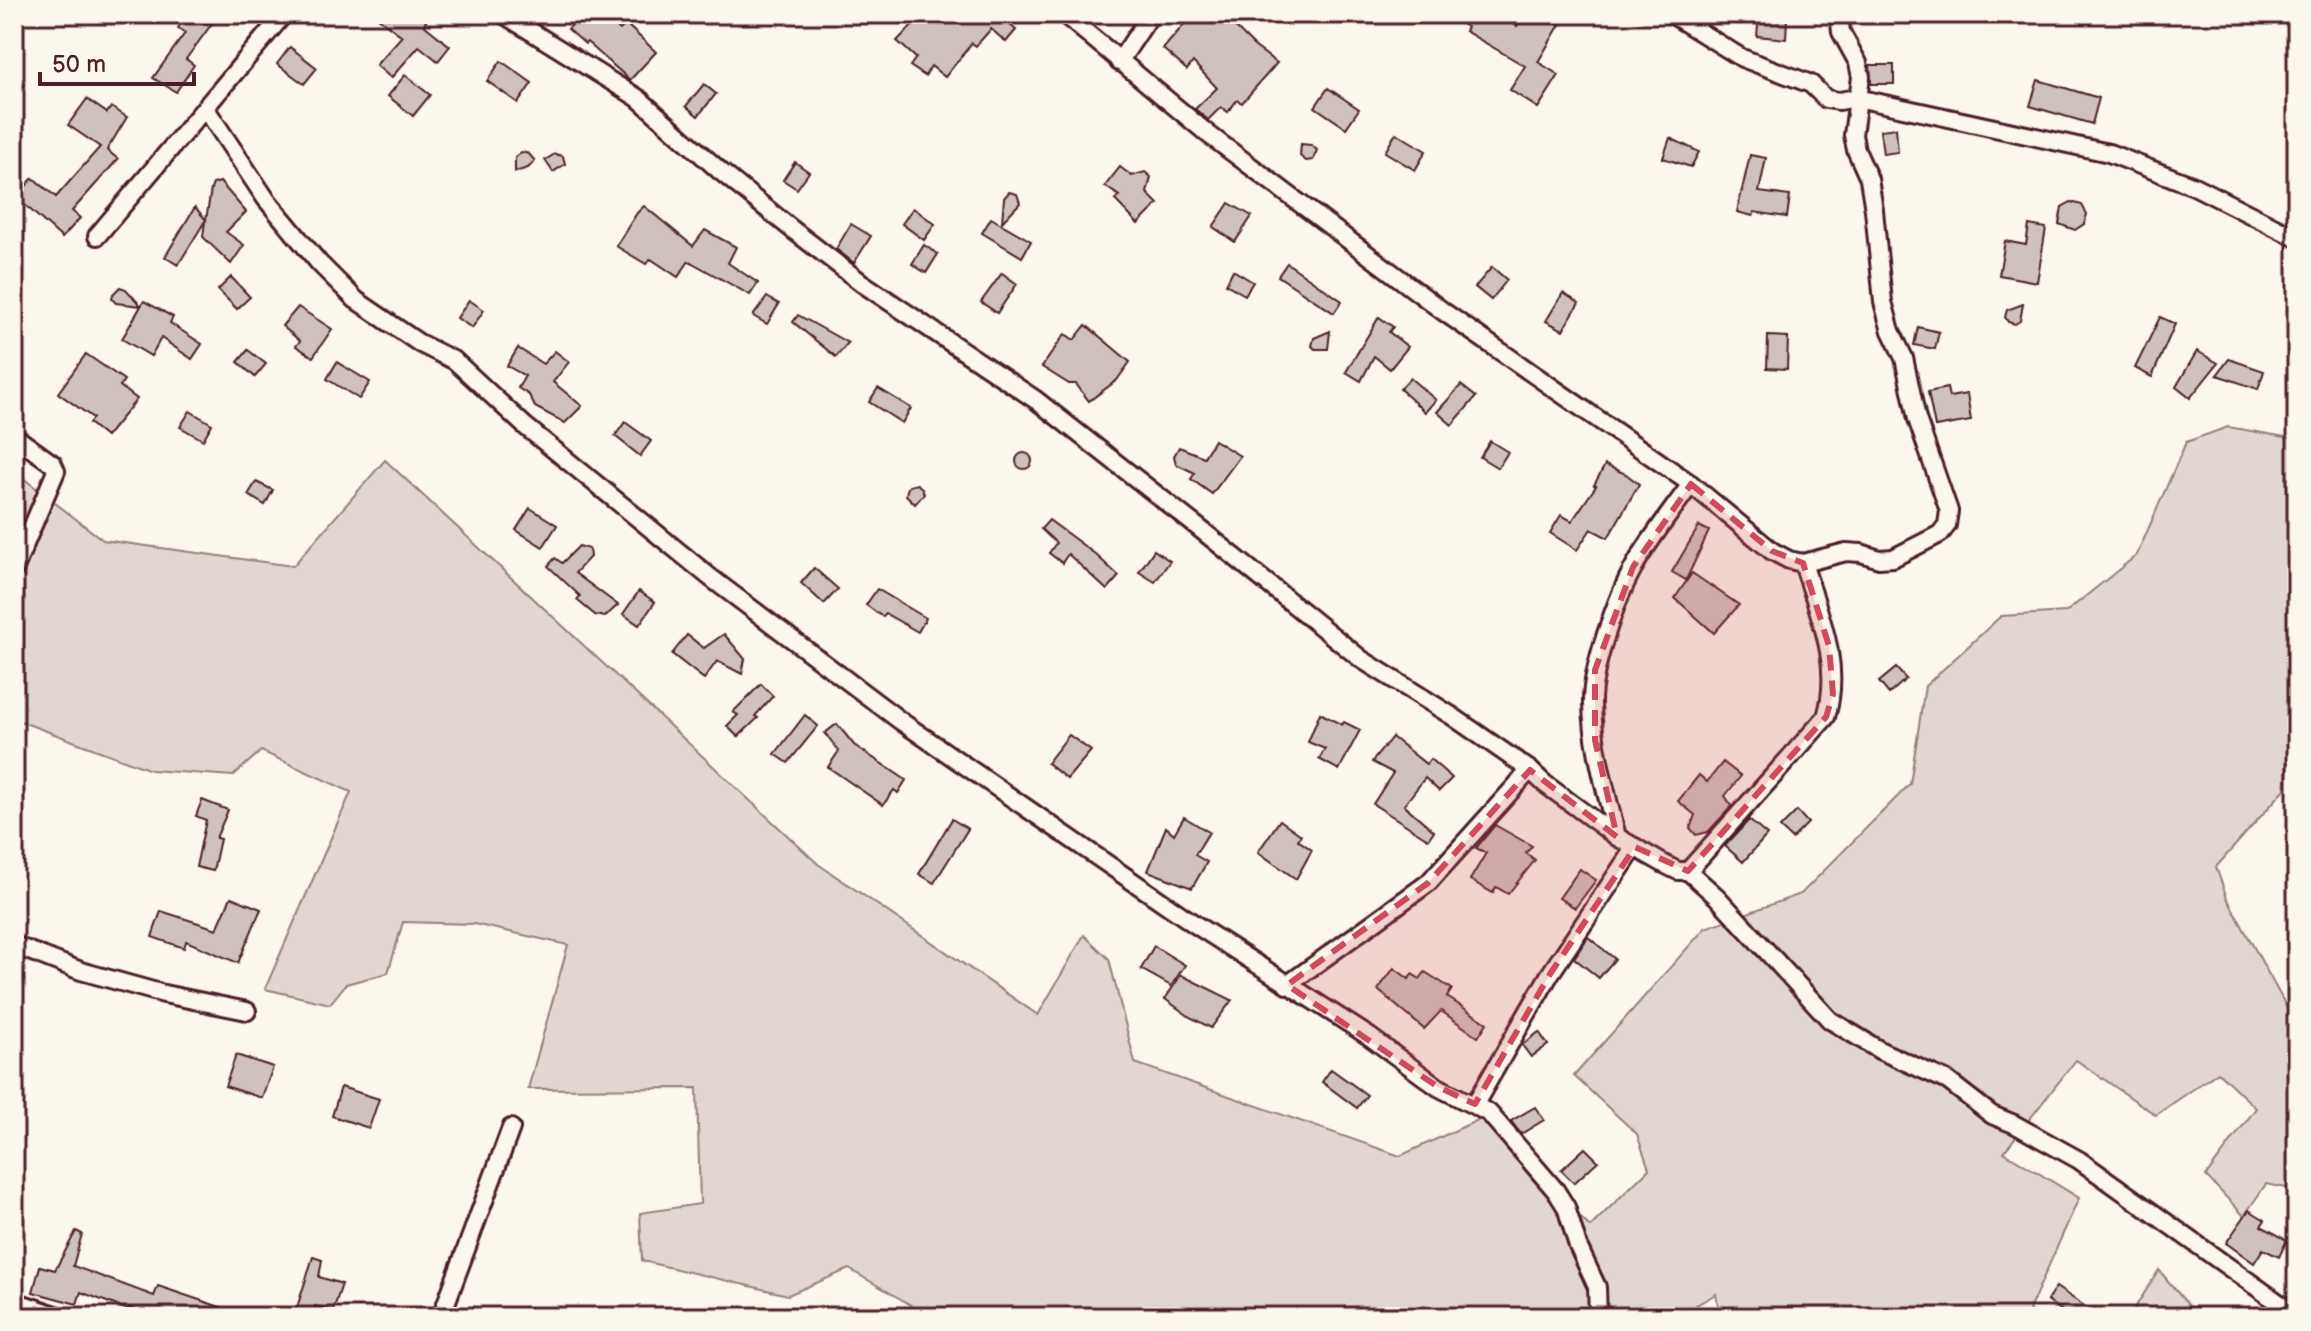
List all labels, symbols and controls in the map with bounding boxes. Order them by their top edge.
scale bar [40,36,194,86]
text: 50 m [52,50,106,79]

